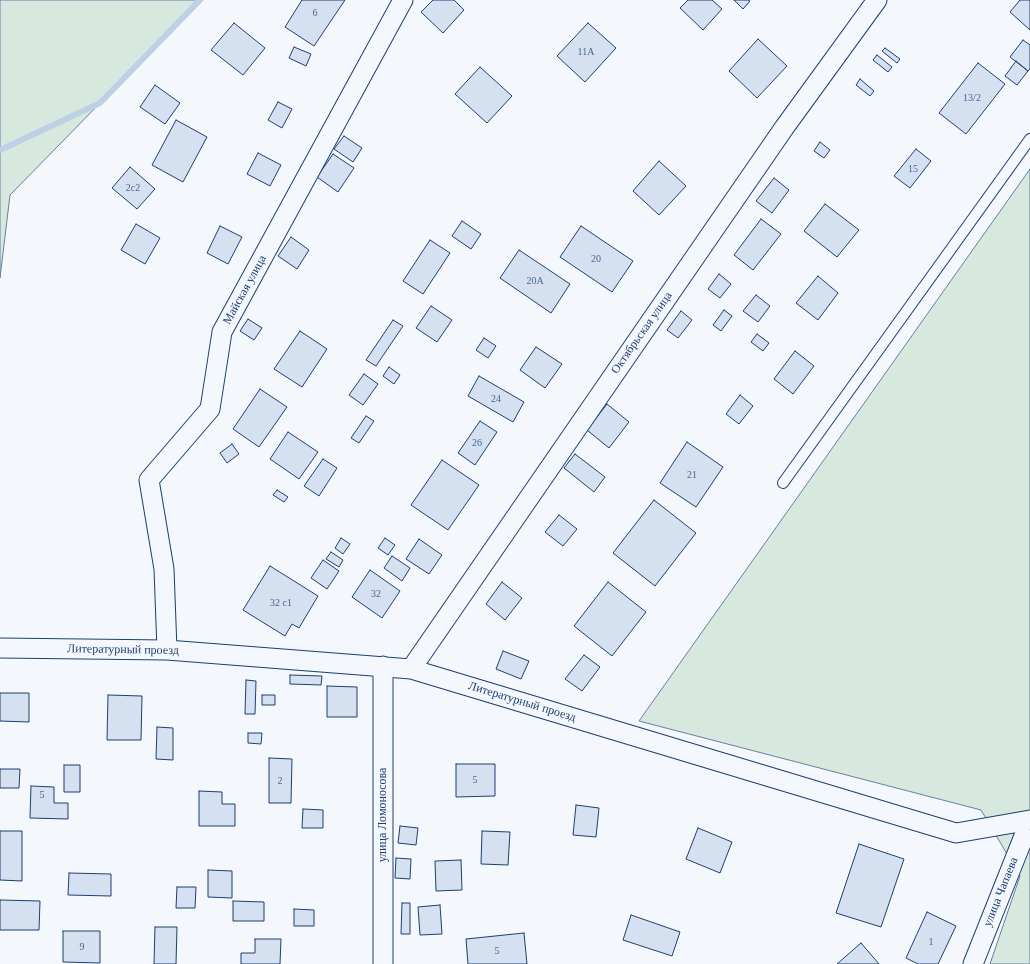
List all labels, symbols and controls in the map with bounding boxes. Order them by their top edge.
house number: 6 [312,7,318,19]
house number: 11А [578,46,594,58]
house number: 13/2 [963,92,981,104]
house number: 15 [908,163,918,175]
house number: 2с2 [126,182,140,194]
street label: Майская улица [220,253,270,327]
house number: 20 [591,253,601,265]
house number: 20А [526,275,544,287]
street label: Октябрьская улица [608,289,676,377]
house number: 24 [491,393,501,405]
house number: 26 [472,437,482,449]
house number: 21 [687,469,697,481]
house number: 32 [371,588,381,600]
house number: 32 с1 [270,597,292,609]
street label: Литературный проезд [67,642,179,658]
street label: Литературный проезд [466,679,578,725]
street label: улица Ломоносова [376,768,390,862]
house number: 5 [472,774,478,786]
house number: 2 [278,775,282,787]
house number: 5 [40,789,44,801]
street label: улица Чапаева [981,855,1021,929]
house number: 1 [928,936,934,948]
house number: 9 [80,941,84,953]
house number: 5 [494,945,500,957]

